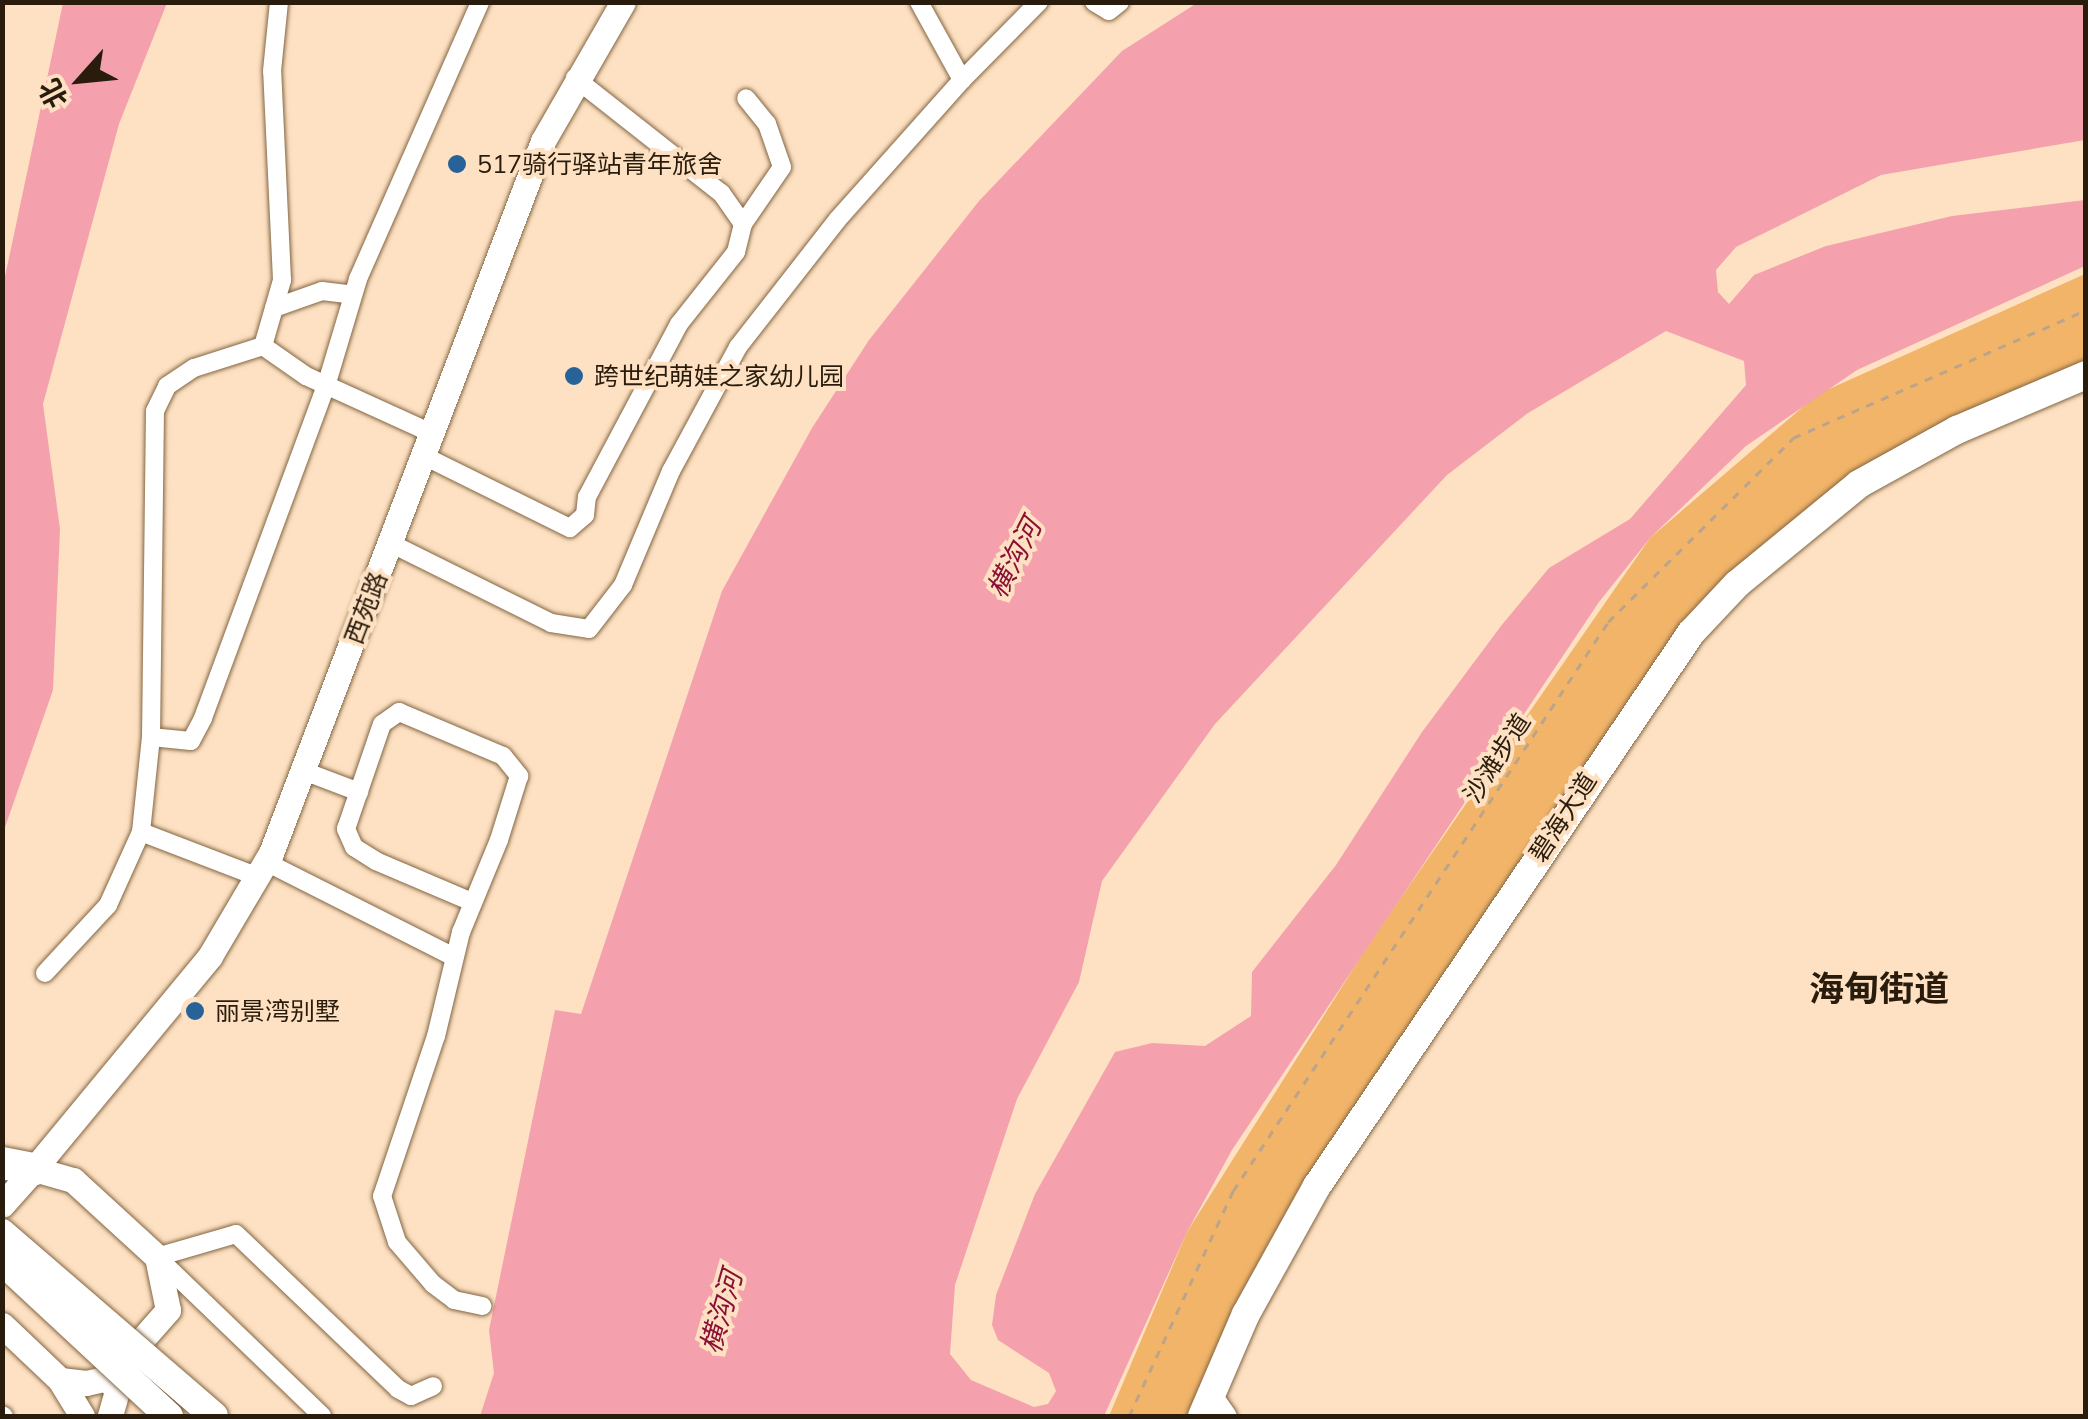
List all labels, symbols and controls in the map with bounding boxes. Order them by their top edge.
north arrow [30,30,130,130]
text: 北 [31,73,75,114]
place label: 517骑行驿站青年旅舍 [477,149,722,179]
marker: 517骑行驿站青年旅舍 [446,153,468,175]
place label: 跨世纪萌娃之家幼儿园 [594,361,844,391]
marker: 跨世纪萌娃之家幼儿园 [563,365,585,387]
water label: 横沟河 [980,513,1048,603]
street label: 西苑路 [339,568,393,648]
street label: 沙滩步道 [1457,708,1537,808]
street label: 碧海大道 [1523,767,1603,867]
district label: 海甸街道 [1809,967,1949,1009]
place label: 丽景湾别墅 [215,996,340,1026]
marker: 丽景湾别墅 [184,1000,206,1022]
water label: 横沟河 [693,1267,749,1357]

